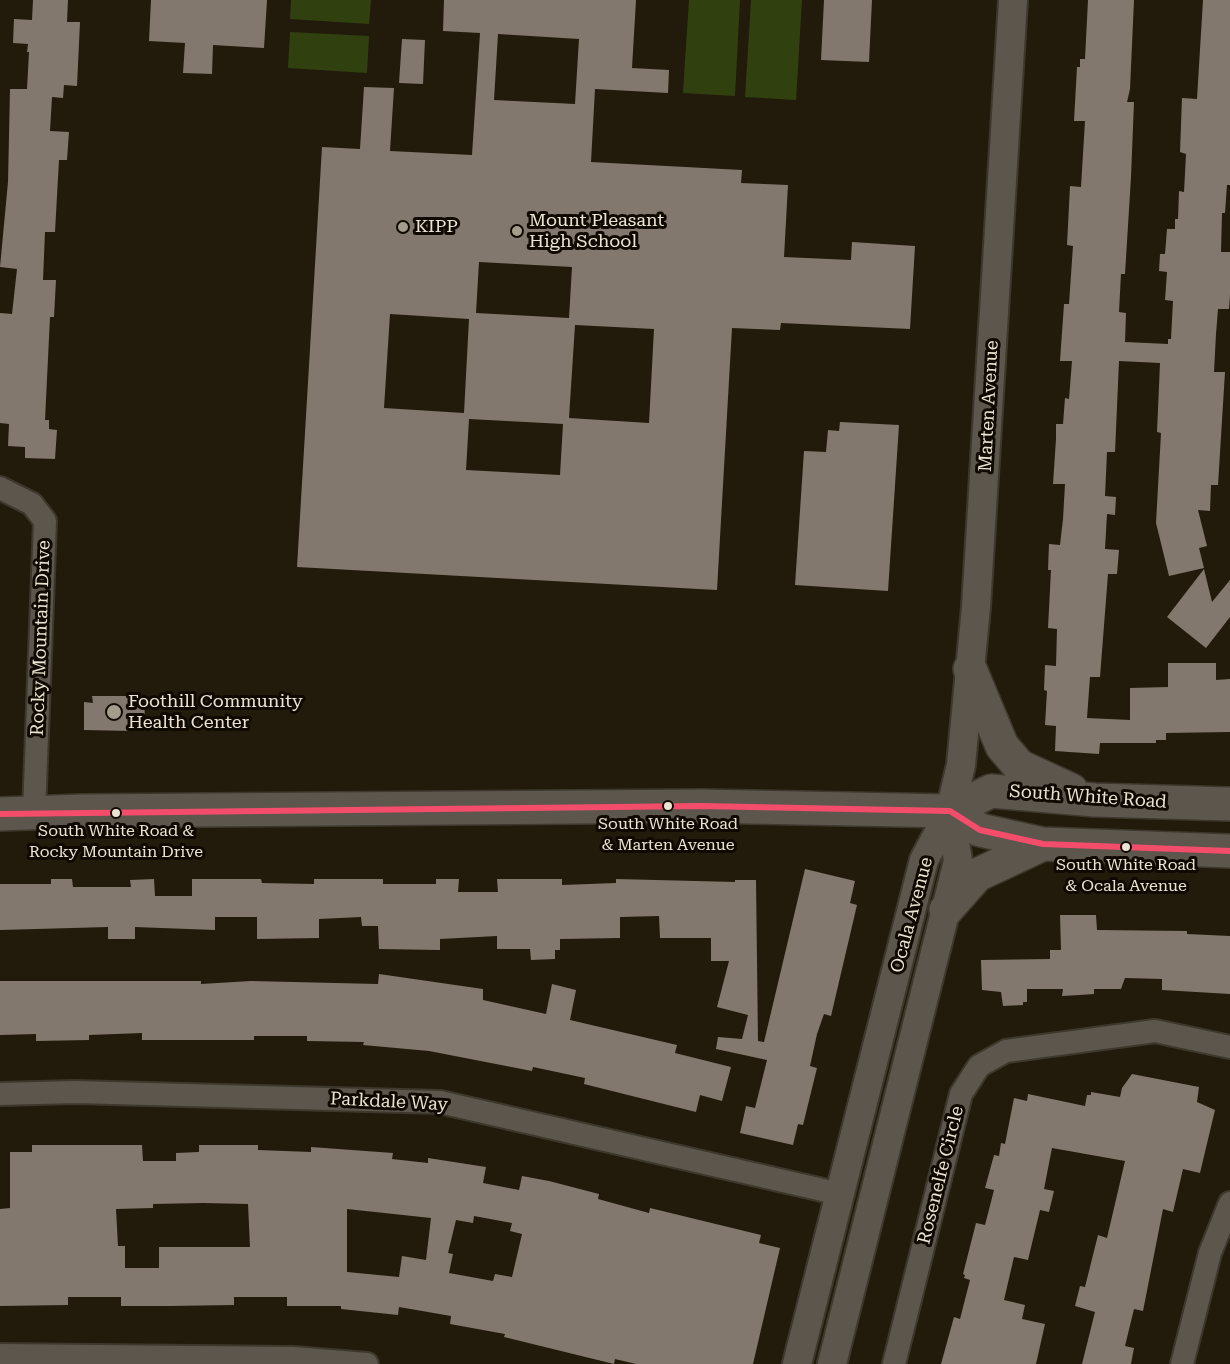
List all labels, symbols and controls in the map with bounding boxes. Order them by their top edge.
place label: Mount Pleasant High School [529,210,664,252]
place label: KIPP [415,216,458,238]
marker: KIPP [396,220,410,234]
marker: Mount Pleasant High School [510,224,524,238]
street label: Marten Avenue [975,340,1003,472]
street label: Rocky Mountain Drive [27,540,55,736]
place label: Foothill Community Health Center [128,691,303,734]
marker: Foothill Community Health Center [105,703,123,721]
street label: South White Road [1009,781,1167,813]
marker: South White Road & Marten Avenue [662,800,674,812]
marker: South White Road & Rocky Mountain Drive [110,807,122,819]
place label: South White Road & Marten Avenue [598,814,738,852]
place label: South White Road & Rocky Mountain Drive [29,821,203,859]
marker: South White Road & Ocala Avenue [1120,841,1132,853]
street label: Ocala Avenue [886,855,938,975]
place label: South White Road & Ocala Avenue [1056,855,1196,893]
street label: Parkdale Way [330,1088,448,1116]
street label: Rosenelfe Circle [913,1104,969,1246]

